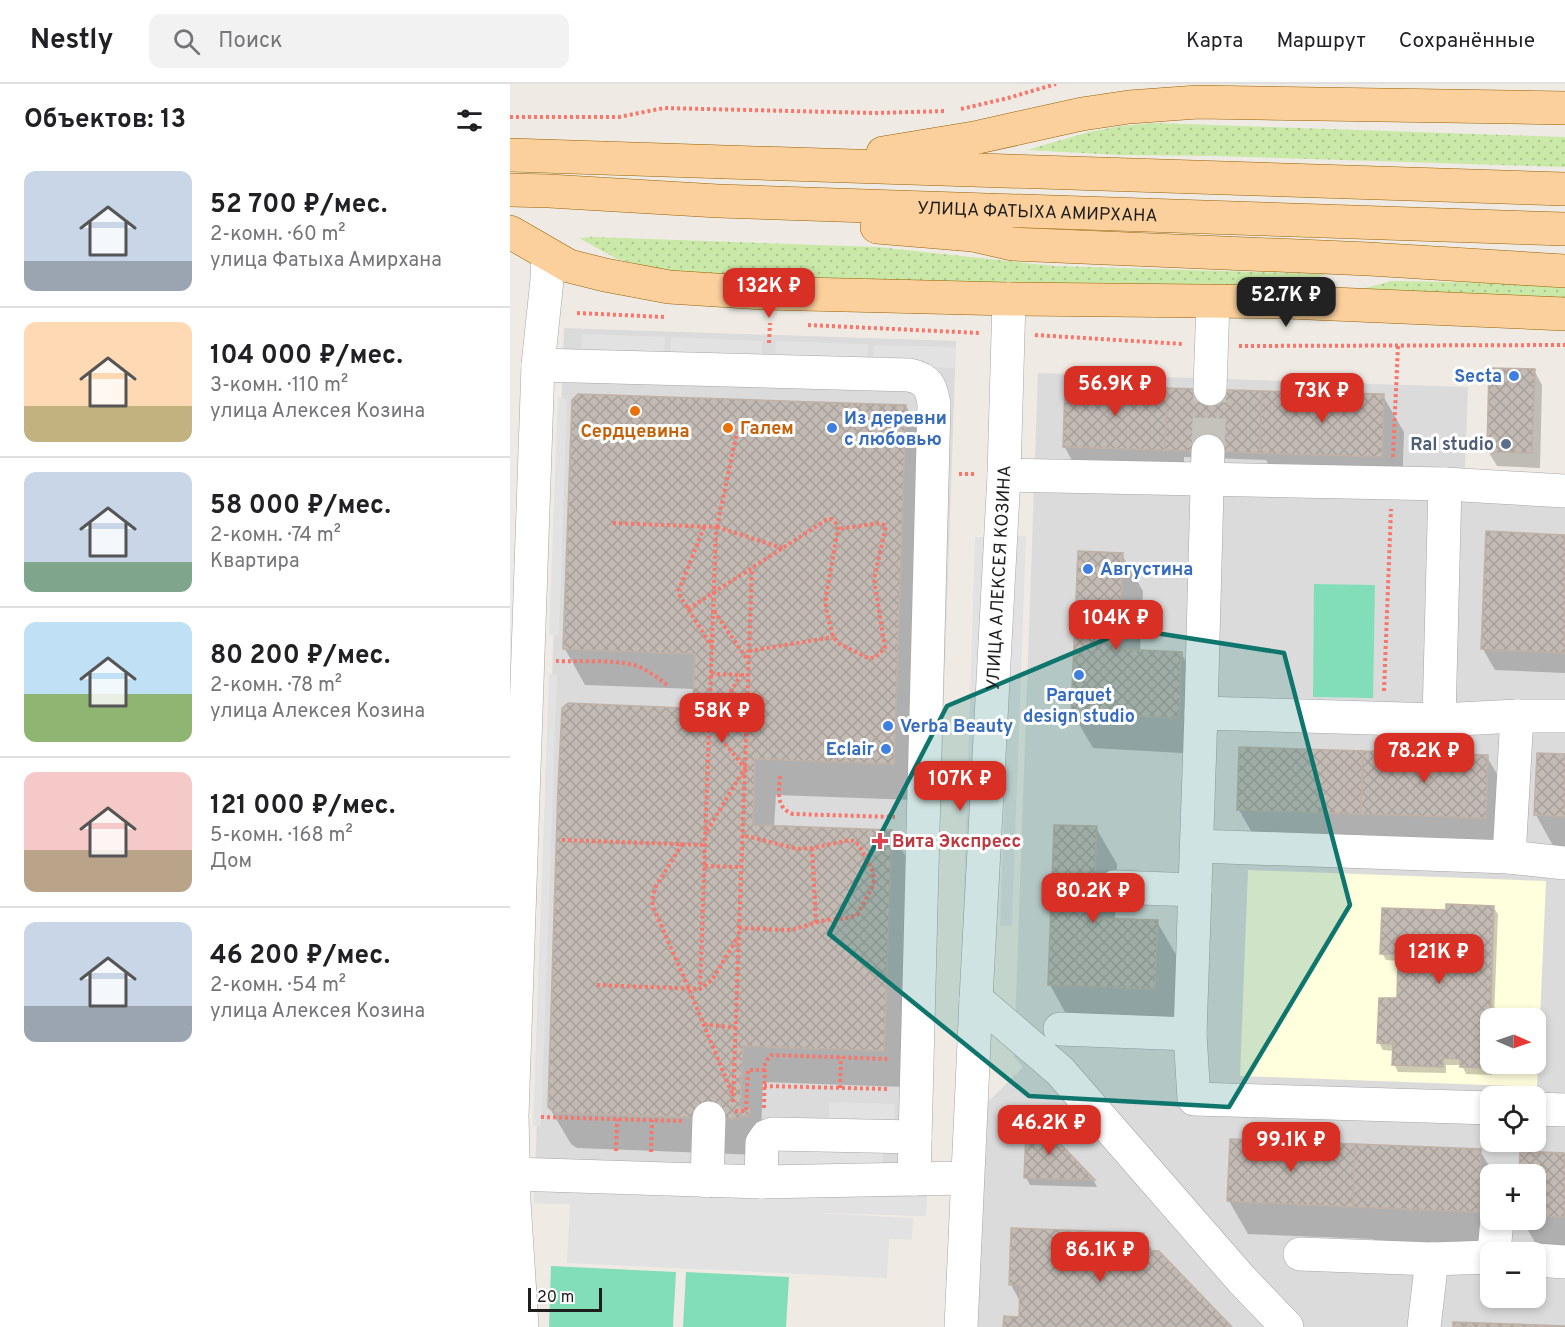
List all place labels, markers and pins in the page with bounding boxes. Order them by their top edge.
pin: 132K ₽ [720,268,818,319]
pin: 52.7K ₽ [1231,277,1341,328]
pin: 56.9K ₽ [1060,366,1170,417]
place label: Secta [1454,366,1502,389]
marker: Secta [1507,369,1521,383]
pin: 73K ₽ [1280,373,1364,424]
marker: Сердцевина [628,404,642,418]
place label: Из деревни с любовью [844,408,947,452]
place label: Галем [740,418,794,441]
place label: Сердцевина [580,421,690,444]
marker: Галем [721,421,735,435]
marker: Из деревни с любовью [825,421,839,435]
place label: Ral studio [1410,434,1494,457]
marker: Ral studio [1499,437,1513,451]
place label: Августина [1100,559,1193,582]
marker: Августина [1081,562,1095,576]
pin: 104K ₽ [1067,600,1165,651]
marker: Parquet design studio [1072,668,1086,682]
place label: Parquet design studio [1023,685,1135,729]
pin: 58K ₽ [680,693,764,744]
place label: Verba Beauty [900,716,1013,739]
marker: Verba Beauty [881,719,895,733]
pin: 78.2K ₽ [1369,733,1479,784]
place label: Eclair [826,739,874,762]
marker: Eclair [879,742,893,756]
pin: 107K ₽ [911,761,1009,812]
place label: Вита Экспресс [892,831,1021,854]
marker: Вита Экспресс [873,834,887,848]
pin: 80.2K ₽ [1038,873,1148,924]
pin: 121K ₽ [1390,934,1488,985]
pin: 46.2K ₽ [994,1105,1104,1156]
pin: 99.1K ₽ [1236,1122,1346,1173]
pin: 86.1K ₽ [1045,1232,1155,1283]

